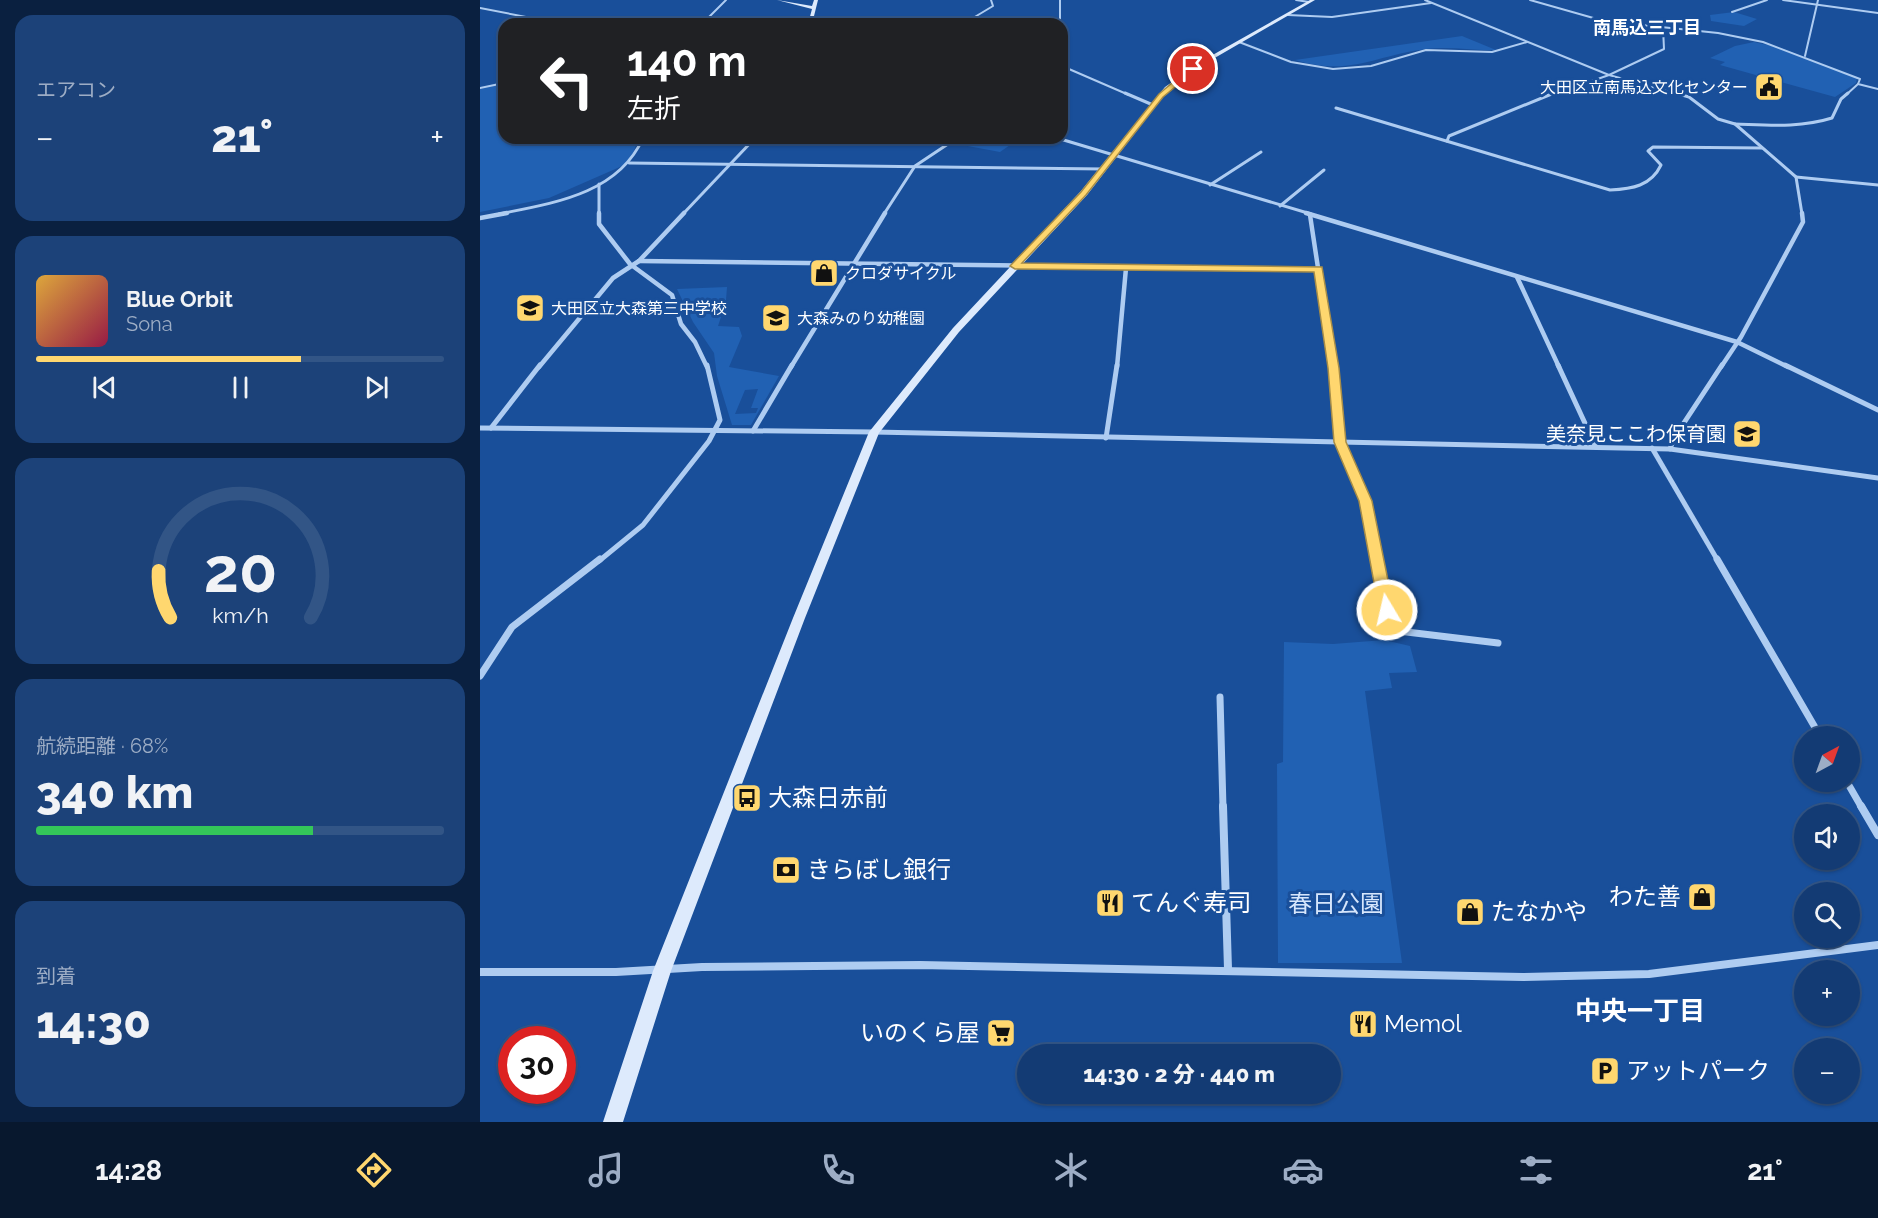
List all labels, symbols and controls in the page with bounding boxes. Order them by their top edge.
district label: 南馬込三丁目 [1593,17,1701,38]
text: 140 m [627,37,747,86]
icon: left [528,42,606,120]
pin [1167,43,1218,94]
icon: arrive [1176,52,1209,85]
public building icon: 大田区立南馬込文化センター [1753,71,1785,103]
text: エアコン [36,78,116,102]
place label: 大田区立南馬込文化センター [1540,78,1748,97]
text: 左折 [627,93,681,124]
text: 21° [211,110,273,163]
text: − [36,118,54,157]
text: + [430,118,444,157]
shop icon: クロダサイクル [808,257,840,289]
place label: クロダサイクル [845,264,956,283]
text: Blue Orbit [126,286,233,312]
school or university icon: 大田区立大森第三中学校 [514,292,546,324]
place label: 大田区立大森第三中学校 [551,299,727,318]
school or university icon: 大森みのり幼稚園 [760,302,792,334]
place label: 大森みのり幼稚園 [797,309,925,328]
text: Sona [126,312,173,336]
icon: previous [88,371,121,404]
icon: pause [224,371,257,404]
icon: next [360,371,393,404]
school or university icon: 美奈見ここわ保育園 [1731,418,1763,450]
place label: 美奈見ここわ保育園 [1546,422,1726,446]
text: 20 [203,533,277,607]
position arrow [1355,578,1419,642]
text: km/h [212,603,268,628]
north arrow [1794,726,1860,792]
map controls [1794,726,1860,1104]
text: 航続距離 · 68% [36,734,168,758]
text: 340 km [36,766,193,819]
bus stop icon: 大森日赤前 [731,782,763,814]
place label: 大森日赤前 [768,783,888,812]
button: sound [1794,804,1860,870]
bank icon: きらぼし銀行 [770,854,802,886]
place label: きらぼし銀行 [807,855,951,884]
shop icon: わた善 [1686,881,1718,913]
place label: わた善 [1609,882,1681,911]
button: search [1794,882,1860,948]
restaurant icon: てんぐ寿司 [1094,887,1126,919]
place label: てんぐ寿司 [1131,888,1251,917]
park label: 春日公園 [1288,889,1384,918]
shop icon: たなかや [1454,896,1486,928]
place label: たなかや [1491,897,1587,926]
button: + [1794,960,1860,1026]
text: 到着 [36,964,76,988]
text: 14:30 [36,996,151,1049]
district label: 中央一丁目 [1575,996,1705,1026]
restaurant icon: Memol [1347,1008,1379,1040]
place label: Memol [1384,1009,1462,1038]
supermarket icon: いのくら屋 [985,1017,1017,1049]
place label: いのくら屋 [860,1018,980,1047]
speed limit sign: 30 [498,1026,576,1104]
button: − [1794,1038,1860,1104]
parking icon: アットパーク [1589,1055,1621,1087]
place label: アットパーク [1626,1056,1770,1085]
text: 14:30 · 2 分 · 440 m [1083,1061,1275,1087]
icon: directions [353,1149,395,1191]
icon: music [585,1149,627,1191]
icon: phone [817,1149,859,1191]
icon: climate [1050,1149,1092,1191]
icon: car [1282,1149,1324,1191]
icon: filters [1515,1149,1557,1191]
text: 14:28 [95,1155,162,1186]
text: 21° [1747,1155,1783,1186]

